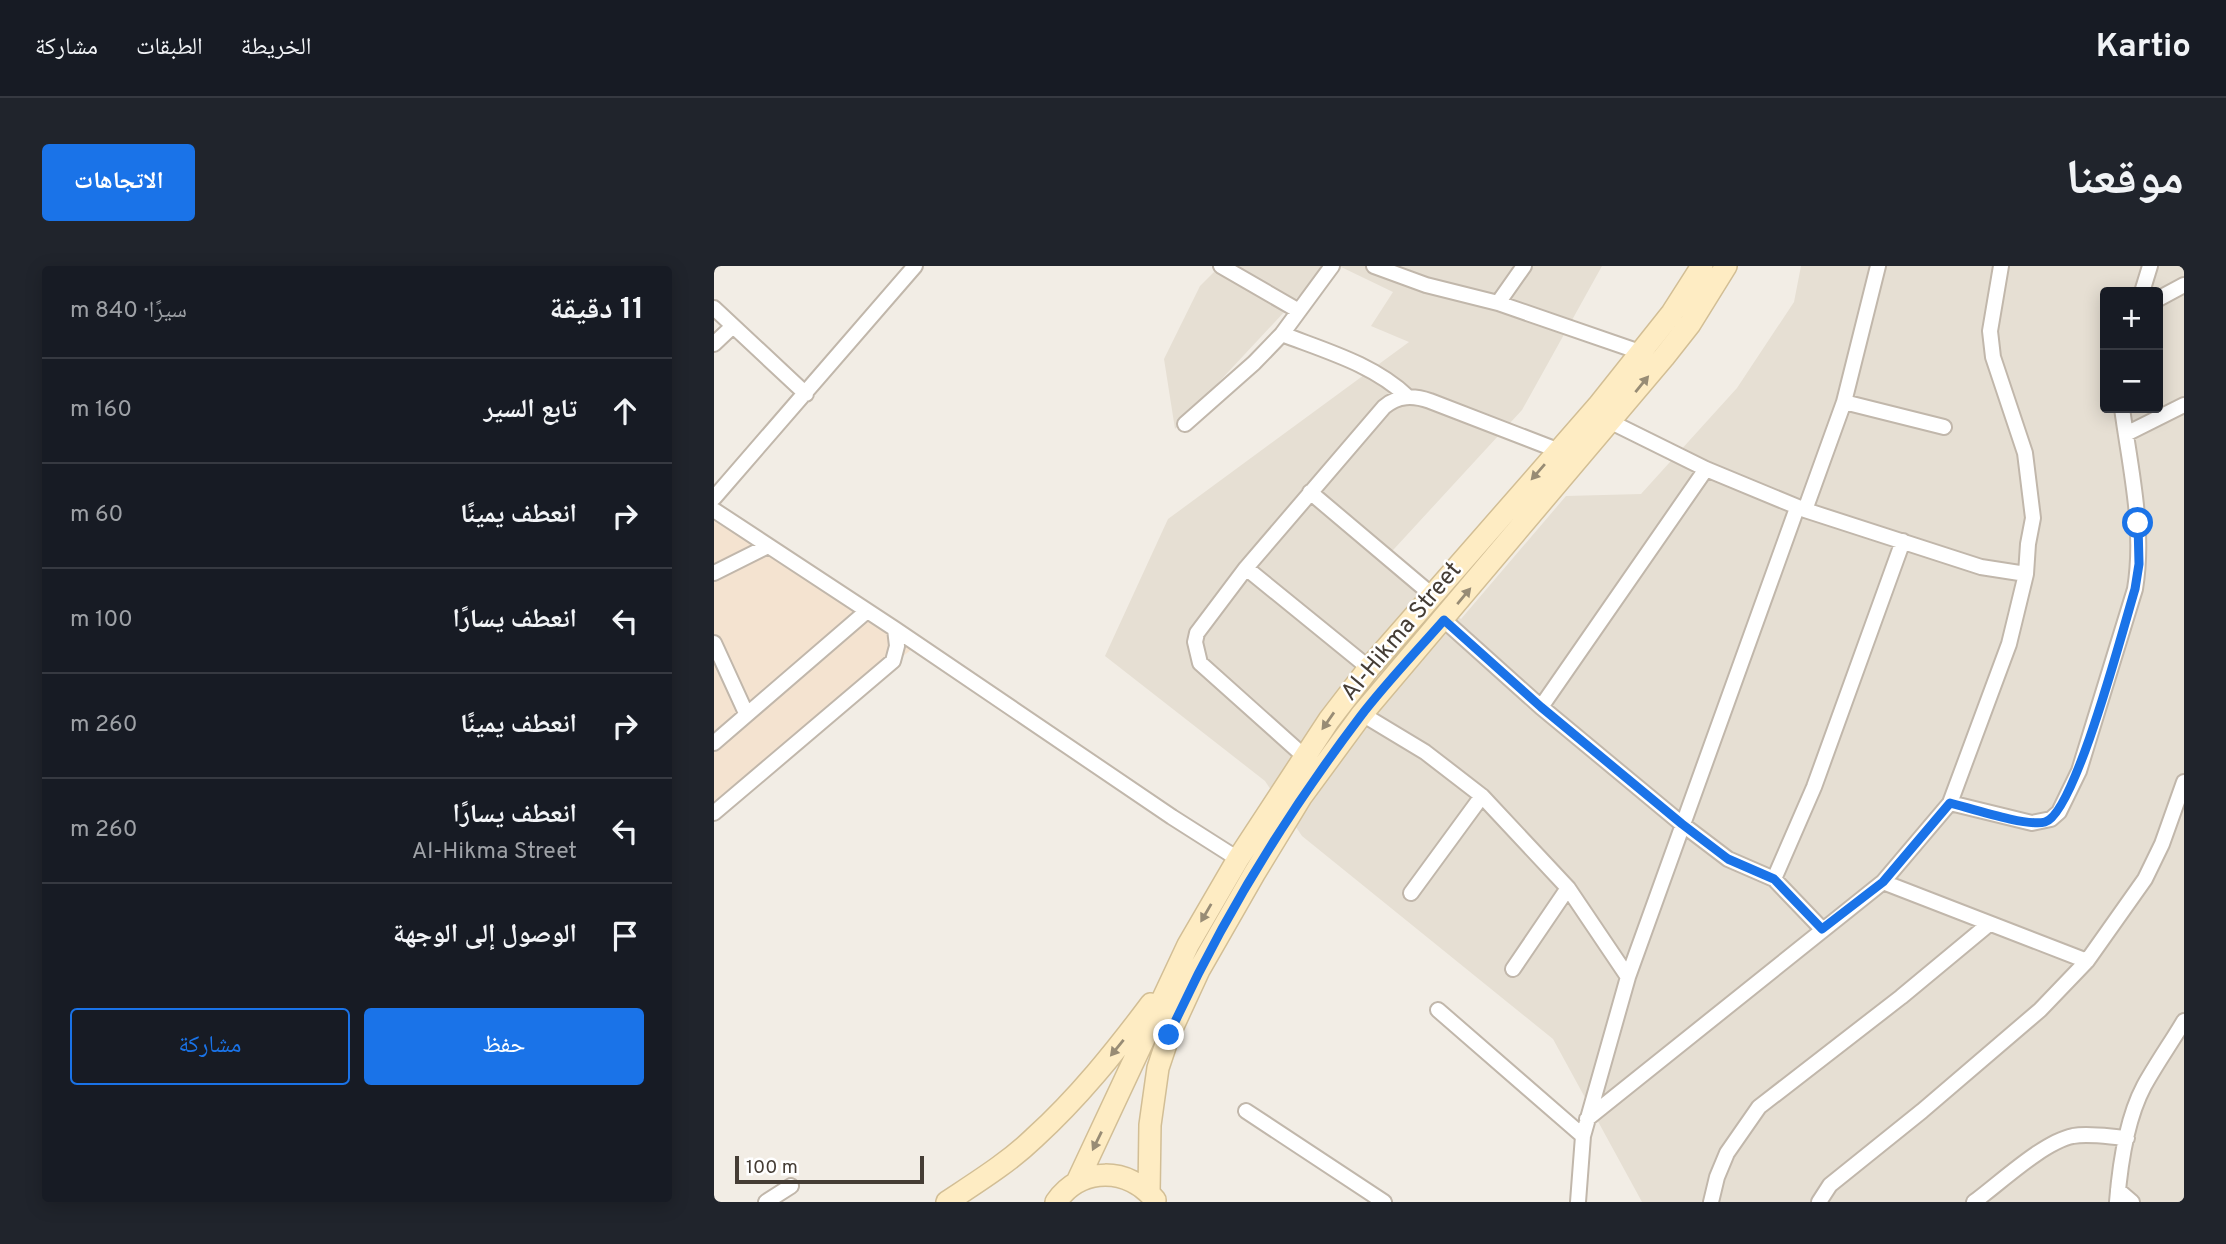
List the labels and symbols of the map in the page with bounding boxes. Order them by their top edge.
one-way arrow [1635,376,1650,394]
one-way arrow [1531,464,1546,481]
route start [2122,507,2153,538]
street label: Al-Hikma Street [1335,556,1469,708]
one-way arrow [1456,587,1471,604]
one-way arrow [1321,712,1335,730]
one-way arrow [1200,903,1212,923]
route end [1153,1019,1184,1050]
one-way arrow [1110,1040,1125,1057]
one-way arrow [1091,1130,1102,1151]
scale bar [735,1153,924,1185]

